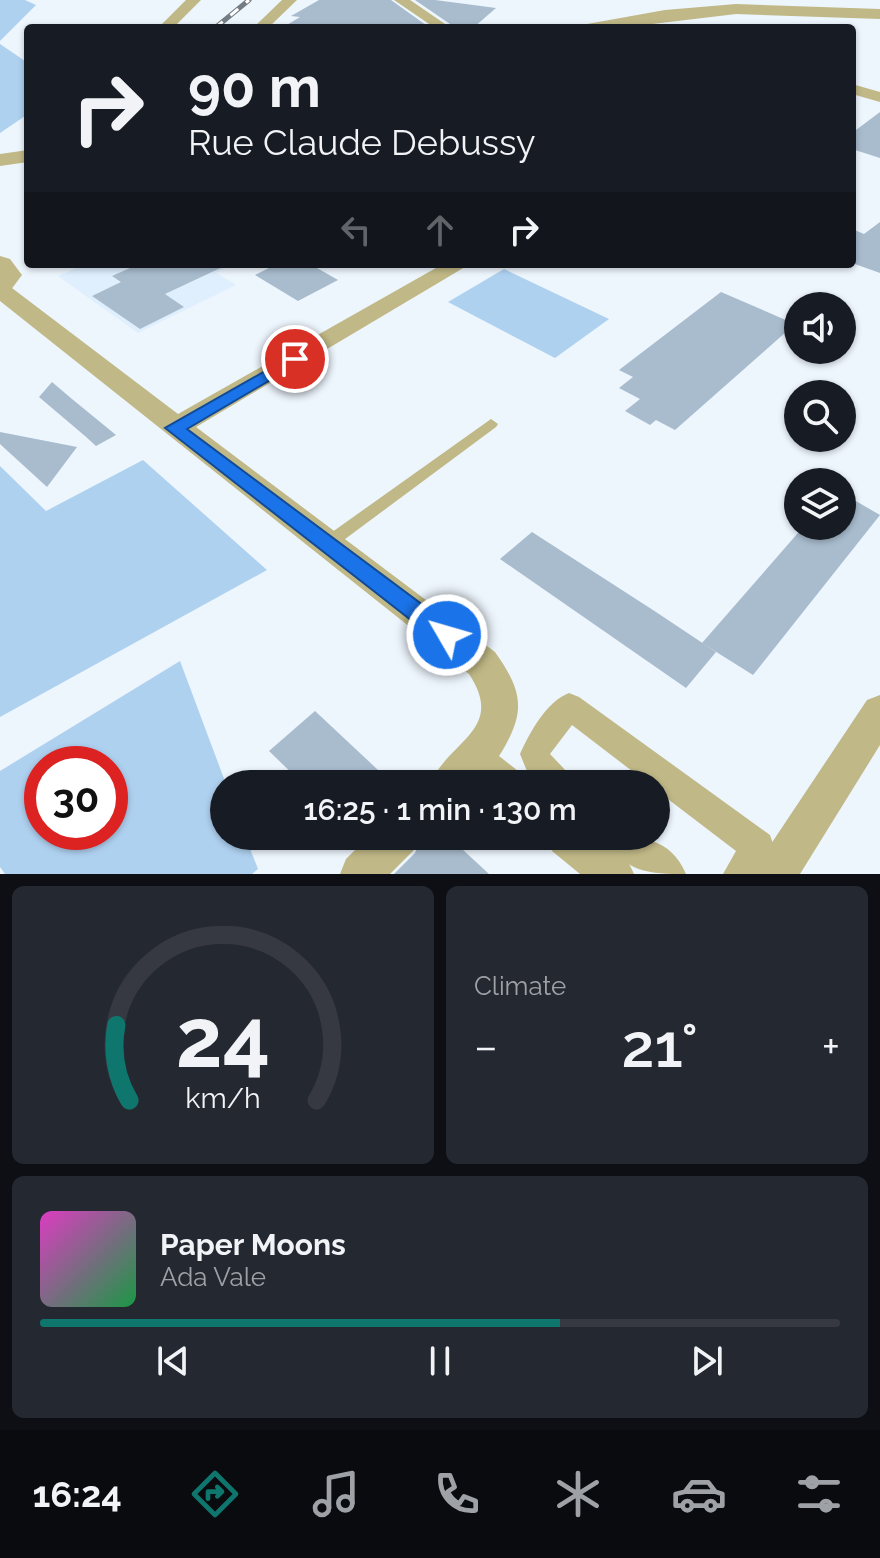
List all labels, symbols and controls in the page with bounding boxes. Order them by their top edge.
text: 90 m [188,54,321,120]
icon: right [56,56,160,160]
text: Rue Claude Debussy [188,121,536,163]
icon: left [334,208,378,252]
icon: ahead [418,208,462,252]
icon: right [502,208,546,252]
map controls [784,292,856,540]
button: sound [784,292,856,364]
pin [261,325,329,393]
icon: arrive [273,337,317,381]
button: search [784,380,856,452]
button: layers [784,468,856,540]
position arrow [405,593,489,677]
speed limit sign: 30 [24,746,128,850]
text: 16:25 · 1 min · 130 m [303,792,577,827]
text: Climate [474,971,566,1001]
text: 24 [176,989,270,1086]
text: 21° [621,1011,698,1081]
text: − [474,1021,498,1072]
text: + [822,1021,840,1072]
text: km/h [185,1081,261,1115]
text: Paper Moons [160,1227,346,1262]
text: Ada Vale [160,1262,266,1292]
icon: previous [151,1339,195,1383]
icon: pause [418,1339,462,1383]
icon: next [685,1339,729,1383]
icon: directions [187,1466,243,1522]
icon: music [308,1466,364,1522]
icon: phone [429,1466,485,1522]
icon: climate [550,1466,606,1522]
icon: car [671,1466,727,1522]
icon: filters [791,1466,847,1522]
text: 16:24 [32,1473,122,1515]

